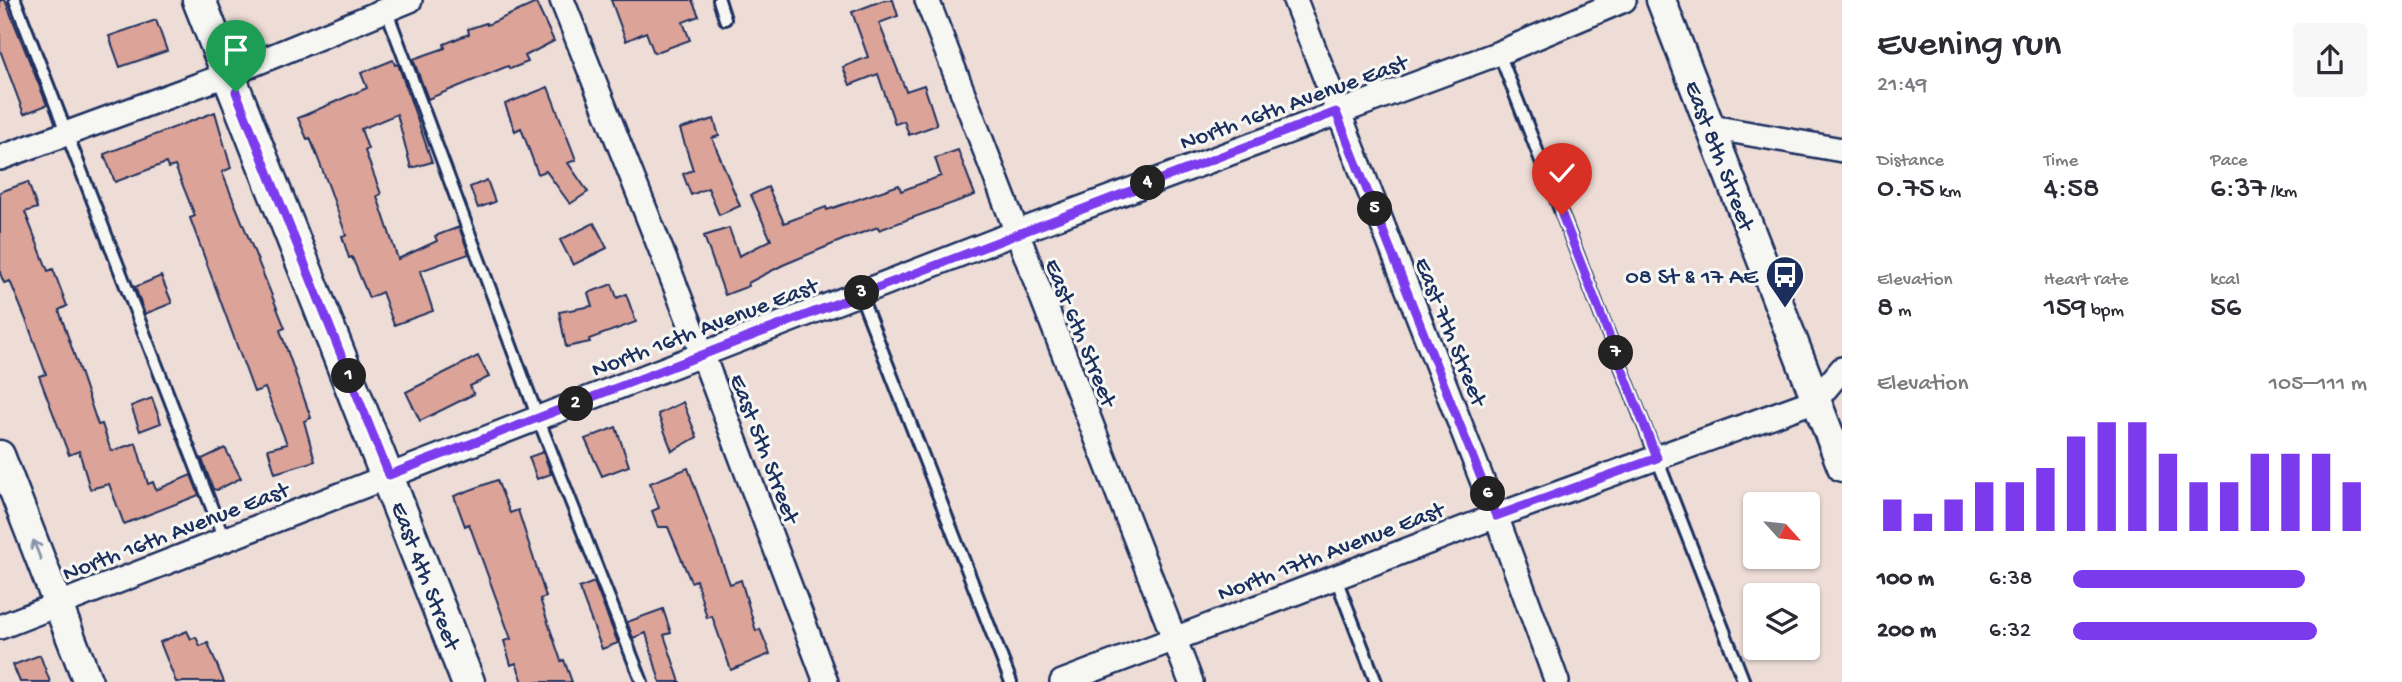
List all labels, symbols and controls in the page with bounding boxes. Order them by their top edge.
pin [206,20,266,92]
button: share [2293,23,2367,97]
text: Evening run [1877,24,2061,68]
icon: arrive [217,31,255,69]
street label: North 16th Avenue East [1176,49,1414,159]
text: 21:49 [1877,72,1927,99]
street label: East 8th Street [1676,77,1760,237]
pin [1532,143,1592,215]
text: Distance [1877,150,1944,173]
text: Time [2044,150,2078,173]
text: Pace [2210,150,2248,173]
icon: check [1543,154,1581,192]
pin: 4 [1130,166,1166,200]
text: 4 [1143,171,1152,194]
text: 0.75 [1877,173,1935,208]
text: 4:58 [2044,173,2099,208]
text: 6:37 [2210,173,2266,208]
text: km [1935,181,1961,204]
text: /km [2266,181,2297,204]
pin: 5 [1358,192,1392,227]
text: 5 [1370,197,1380,220]
street label: East 7th Street [1406,254,1493,413]
bus stop icon: 08 St & 17 AE [1764,254,1806,309]
street label: East 6th Street [1036,255,1122,414]
place label: 08 St & 17 AE [1625,264,1759,293]
text: Elevation [1877,269,1953,292]
text: Heart rate [2044,269,2129,292]
text: kcal [2210,269,2240,292]
street label: North 16th Avenue East [588,272,825,386]
pin: 3 [844,276,880,310]
text: 3 [857,281,866,304]
text: 8 [1877,292,1893,327]
text: 159 [2044,292,2087,327]
text: 56 [2210,292,2241,327]
text: m [1893,300,1911,323]
text: bpm [2087,300,2124,323]
pin: 7 [1598,336,1634,370]
text: 7 [1611,341,1620,364]
pin: 1 [332,358,366,394]
text: 1 [345,364,352,387]
street label: East 5th Street [721,370,805,530]
text: Elevation [1877,371,1968,398]
text: 105–111 m [2269,371,2367,398]
pin: 2 [558,386,594,422]
text: 2 [571,392,580,415]
street label: North 16th Avenue East [59,476,296,590]
pin: 6 [1470,476,1506,512]
text: 6 [1483,482,1492,505]
north arrow [1743,492,1820,569]
map controls [1743,492,1820,660]
street label: North 17th Avenue East [1214,496,1451,610]
street label: East 4th Street [382,498,466,656]
one-way arrow [29,539,42,561]
text: 100 m [1877,566,1934,593]
text: 6:38 [1989,566,2032,593]
button: layers [1743,583,1820,660]
text: 200 m [1877,618,1936,645]
text: 6:32 [1989,618,2031,645]

